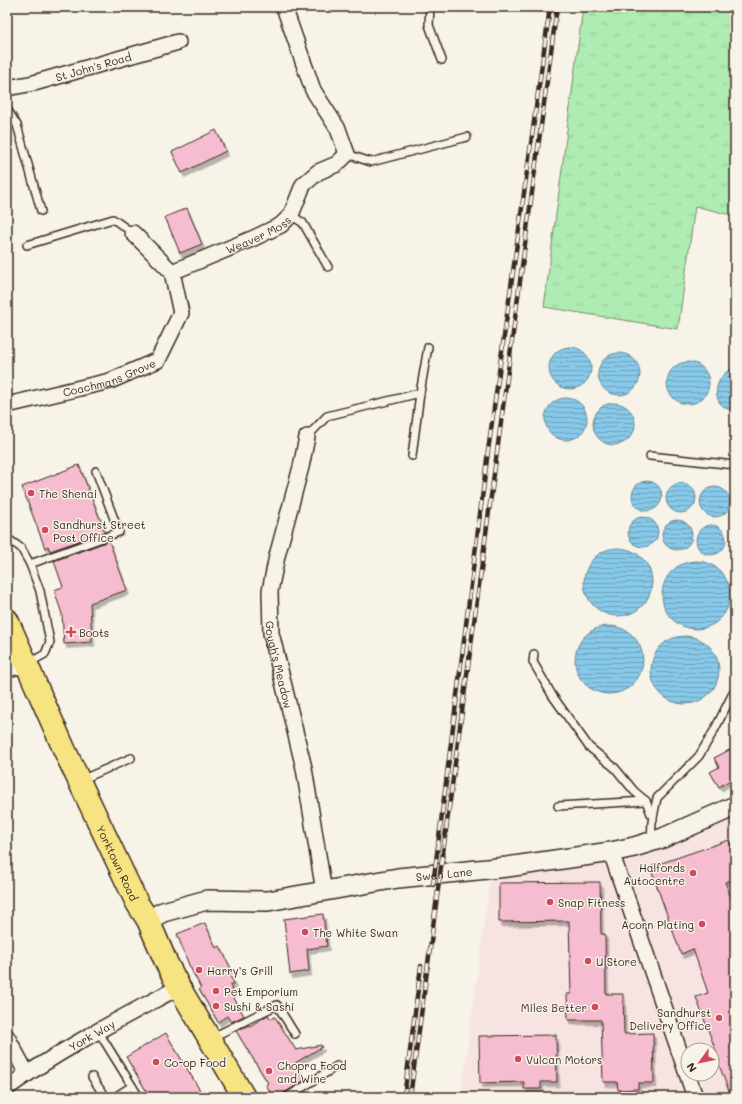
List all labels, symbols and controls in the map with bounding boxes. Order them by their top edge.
street label: St John's Road [54,48,133,84]
street label: Weaver Moss [223,212,294,257]
street label: Coachmans Grove [61,354,158,399]
place label: The Shenai [39,486,97,501]
marker: The Shenai [26,488,36,498]
place label: Sandhurst Street Post Office [53,517,146,545]
marker: Sandhurst Street Post Office [40,525,50,535]
street label: Gough's Meadow [263,621,297,710]
place label: Boots [79,625,109,640]
marker: Boots [66,627,76,637]
street label: Yorktown Road [94,823,142,903]
place label: Halfords Autocentre [623,860,685,888]
street label: Swan Lane [415,863,473,884]
marker: Halfords Autocentre [688,868,698,878]
place label: Snap Fitness [558,895,625,910]
marker: Snap Fitness [545,897,555,907]
place label: Acorn Plating [621,917,694,932]
marker: Acorn Plating [697,919,707,929]
place label: The White Swan [313,925,398,940]
marker: The White Swan [300,927,310,937]
place label: U Store [596,954,637,969]
marker: U Store [583,956,593,966]
place label: Harry’s Grill [207,963,273,978]
marker: Harry’s Grill [194,965,204,975]
place label: Pet Emporium [224,984,298,999]
marker: Pet Emporium [211,986,221,996]
place label: Sushi & Sashi [224,999,294,1014]
place label: Miles Better [521,1000,587,1015]
marker: Sushi & Sashi [211,1001,221,1011]
marker: Miles Better [590,1002,600,1012]
place label: Sandhurst Delivery Office [629,1005,711,1033]
marker: Sandhurst Delivery Office [714,1013,724,1023]
street label: York Way [66,1016,118,1054]
north arrow [680,1042,720,1082]
place label: Vulcan Motors [526,1052,602,1067]
marker: Vulcan Motors [513,1054,523,1064]
place label: Co-op Food [164,1055,226,1070]
marker: Co-op Food [151,1057,161,1067]
place label: Chopra Food and Wine [277,1058,346,1086]
text: N [683,1060,700,1075]
marker: Chopra Food and Wine [264,1066,274,1076]

